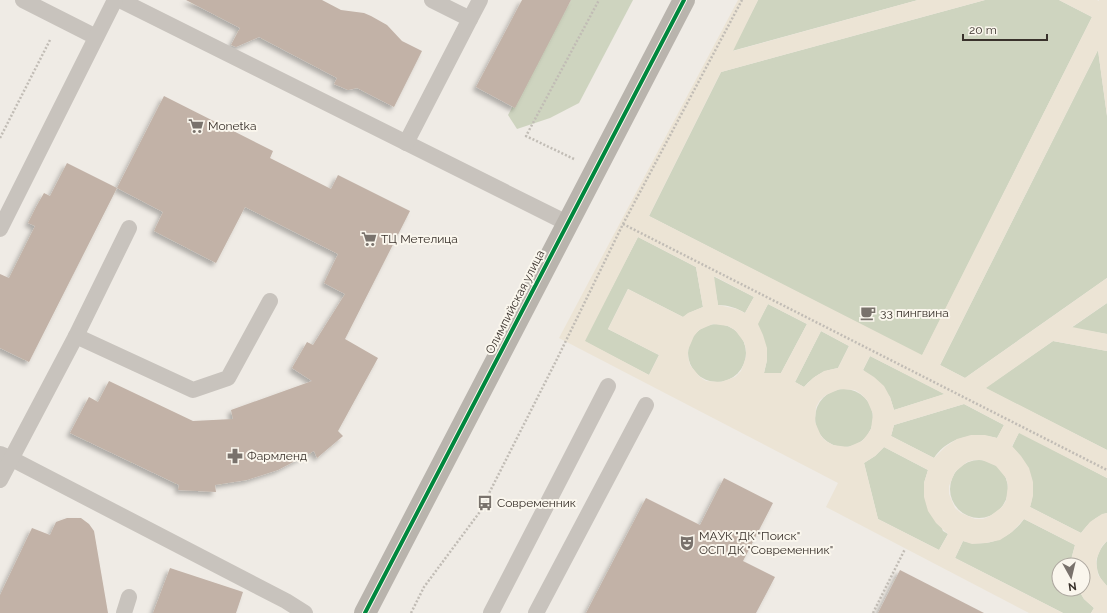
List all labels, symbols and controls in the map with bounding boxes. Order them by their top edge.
scale bar [963,16,1047,42]
text: 20 m [969,23,997,37]
supermarket icon: Monetka [187,117,205,135]
place label: Monetka [208,119,256,133]
supermarket icon: ТЦ Метелица [360,230,378,248]
place label: ТЦ Метелица [381,232,458,246]
street label: Олимпийская улица [483,248,547,356]
cafe icon: 33 пингвина [859,304,877,322]
place label: 33 пингвина [880,306,949,320]
pharmacy icon: Фармленд [226,447,244,465]
place label: Фармленд [247,449,307,463]
bus stop icon: Современник [476,494,494,512]
place label: Современник [497,496,576,510]
place label: МАУК "ДК "Поиск" ОСП ДК "Современник" [699,529,833,557]
theatre icon: МАУК "ДК "Поиск" ОСП ДК "Современник" [678,534,696,552]
north arrow [1051,557,1091,597]
text: N [1067,579,1077,593]

